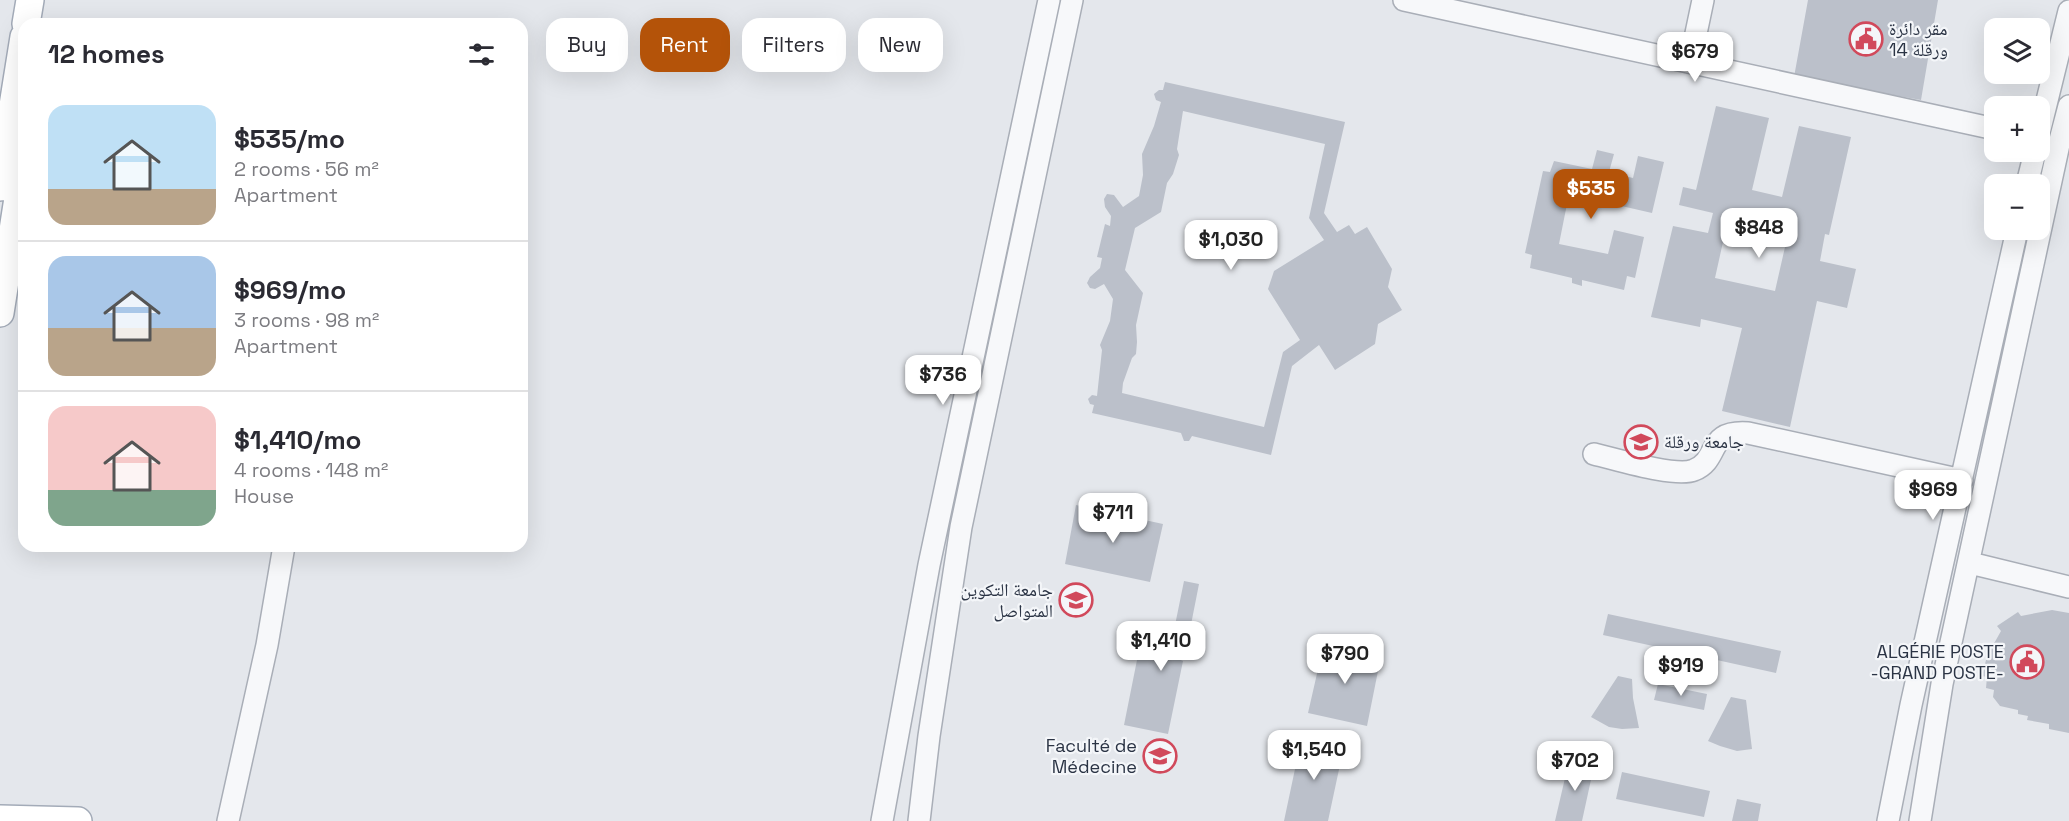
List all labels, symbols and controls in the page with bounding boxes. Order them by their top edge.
place label: مقر دائرة ورقلة 14 [1889,17,1948,61]
chip: Buy [546,18,628,72]
chip: Rent [640,18,730,72]
chip: Filters [742,18,846,72]
chip: New [858,18,943,72]
map controls [1984,18,2050,240]
button: layers [1984,18,2050,84]
public building icon: مقر دائرة ورقلة 14 [1848,21,1884,57]
pin: $679 [1659,32,1731,83]
text: 12 homes [48,37,165,71]
icon: filters [465,38,498,71]
text: $679 [1671,38,1719,64]
button: + [1984,96,2050,162]
text: $535/mo [234,122,345,156]
icon: home [96,129,168,201]
text: 2 rooms · 56 m² [234,156,379,182]
pin: $535 [1555,169,1627,220]
button: − [1984,174,2050,240]
text: $535 [1567,175,1615,201]
text: Apartment [234,182,338,208]
pin: $848 [1723,208,1795,259]
text: $848 [1735,214,1783,240]
pin: $1,030 [1182,220,1280,271]
text: $1,030 [1199,226,1263,252]
text: $969/mo [234,273,346,307]
icon: home [96,280,168,352]
text: 3 rooms · 98 m² [234,307,379,333]
text: Apartment [234,333,338,359]
pin: $736 [907,355,979,406]
text: $736 [919,361,967,387]
text: $1,410/mo [234,423,362,457]
school or university icon: جامعة ورقلة [1623,424,1659,460]
icon: home [96,430,168,502]
place label: جامعة ورقلة [1664,430,1744,453]
text: 4 rooms · 148 m² [234,457,388,483]
pin: $969 [1897,470,1969,521]
text: $969 [1908,476,1958,502]
text: House [234,483,294,509]
pin: $711 [1077,493,1149,544]
text: $711 [1092,499,1134,525]
place label: جامعة التكوين المتواصل [961,578,1053,622]
school or university icon: جامعة التكوين المتواصل [1058,582,1094,618]
pin: $1,410 [1112,621,1210,672]
text: $1,410 [1131,627,1192,653]
pin: $790 [1309,634,1381,685]
text: $790 [1321,640,1369,666]
place label: ALGÉRIE POSTE -GRAND POSTE- [1871,640,2004,684]
public building icon: ALGÉRIE POSTE -GRAND POSTE- [2009,644,2045,680]
pin: $919 [1645,646,1717,697]
text: $919 [1658,652,1704,678]
pin: $1,540 [1265,730,1363,781]
place label: Faculté de Médecine [1046,734,1137,778]
text: $1,540 [1282,736,1346,762]
school or university icon: Faculté de Médecine [1142,738,1178,774]
pin: $702 [1539,741,1611,792]
text: $702 [1551,747,1599,773]

